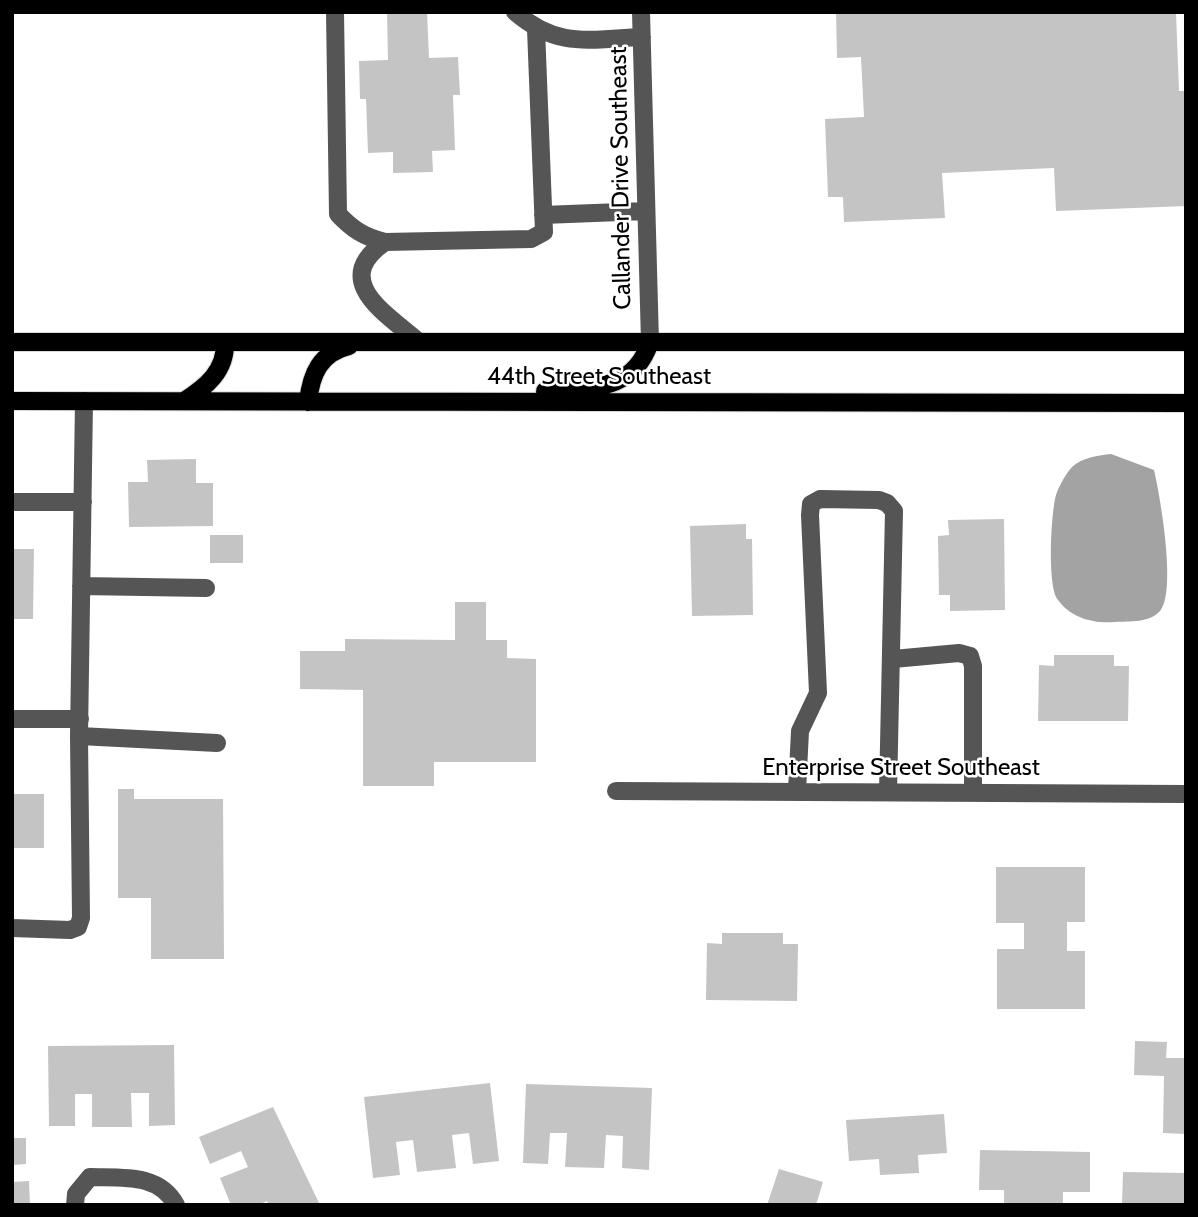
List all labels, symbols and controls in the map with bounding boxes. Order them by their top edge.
street label: Callander Drive Southeast [604,46,638,310]
street label: 44th Street Southeast [487,363,711,391]
street label: Enterprise Street Southeast [762,754,1040,782]

